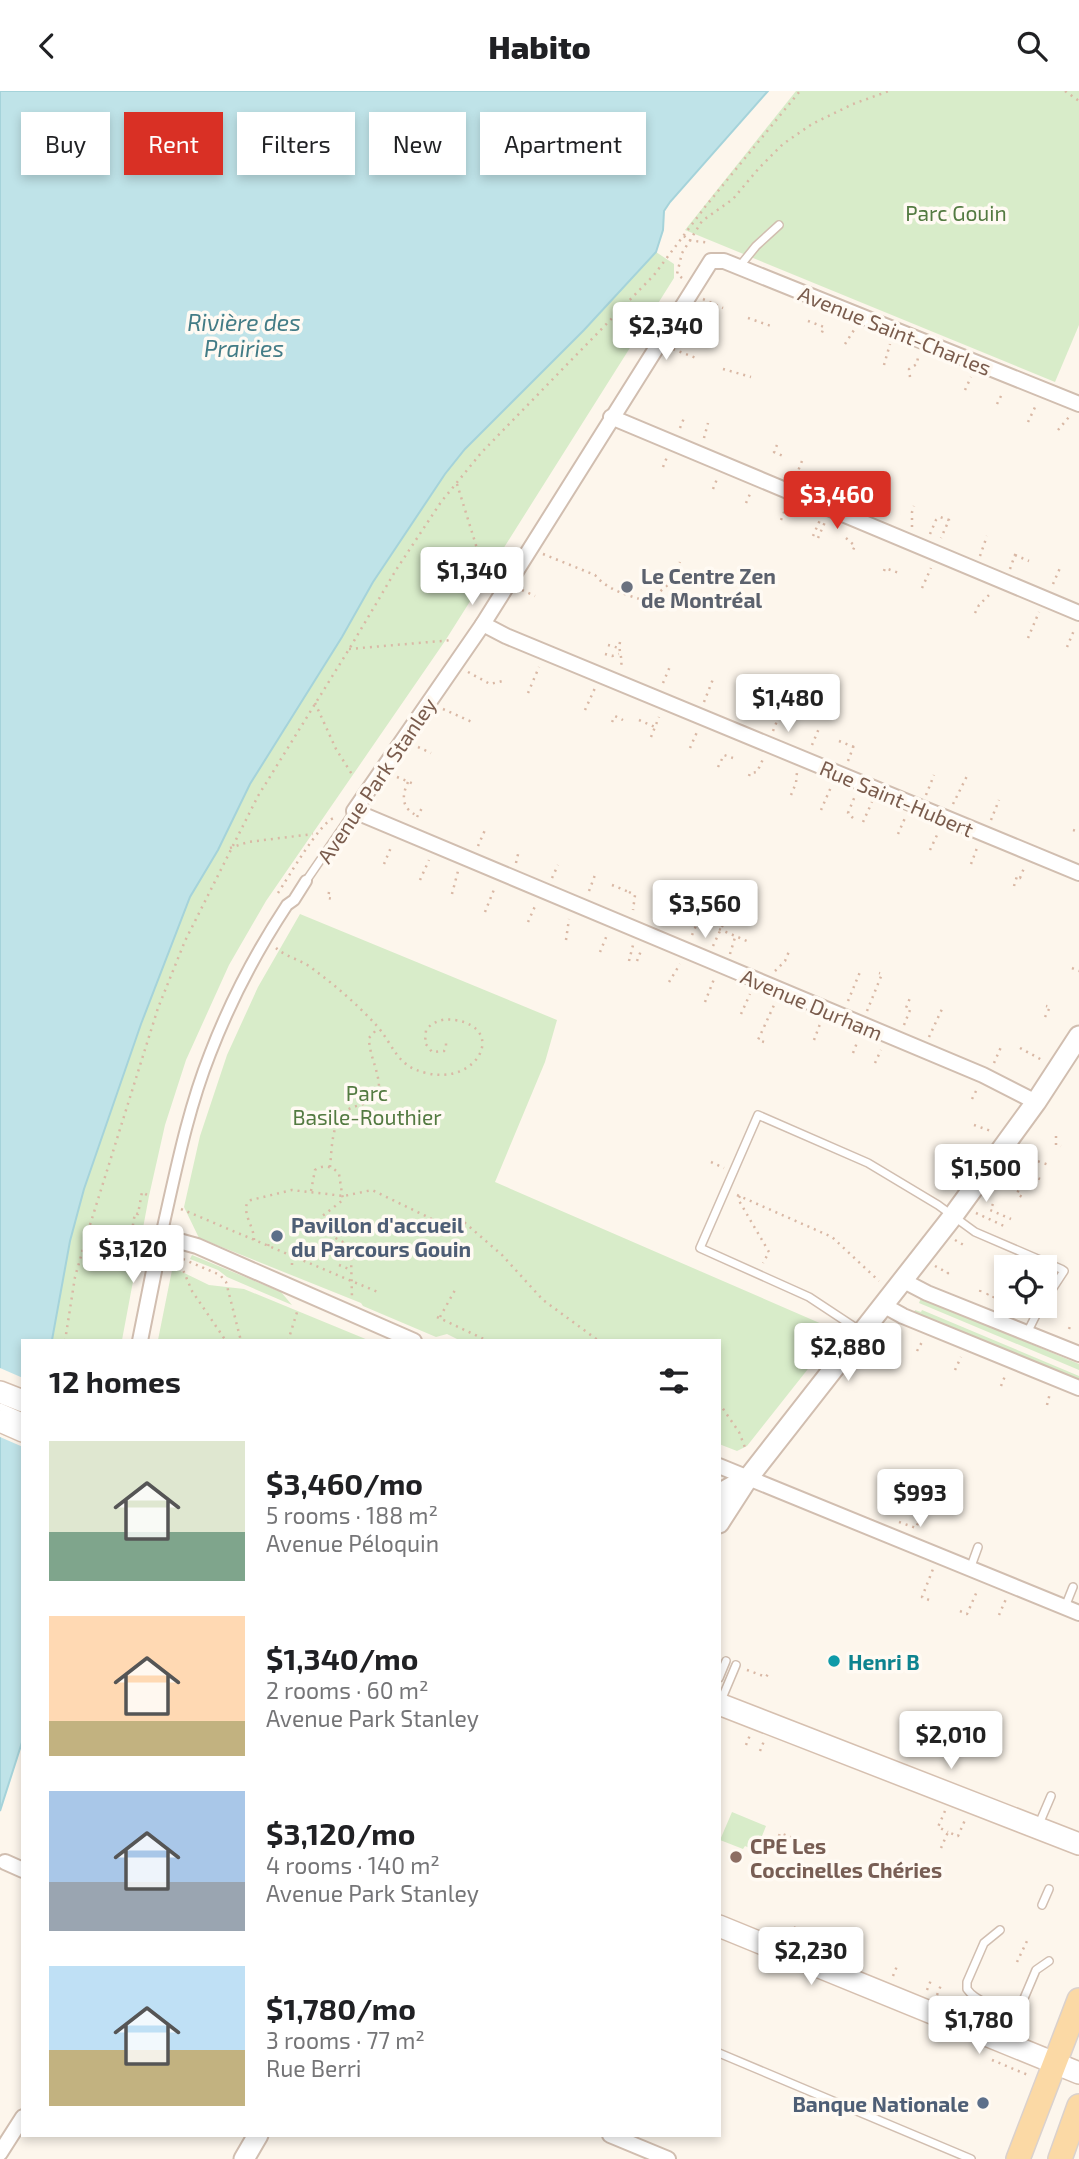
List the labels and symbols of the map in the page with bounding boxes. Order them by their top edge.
park label: Parc Gouin [905,200,1007,225]
street label: Avenue Saint-Charles [795,280,995,380]
pin: $2,340 [609,303,723,362]
water label: Rivière des Prairies [187,308,301,362]
pin: $3,460 [780,471,894,531]
pin: $1,340 [415,547,529,607]
place label: Le Centre Zen de Montréal [641,563,776,612]
marker: Le Centre Zen de Montréal [619,579,635,595]
pin: $1,480 [731,675,845,734]
street label: Avenue Park Stanley [311,692,441,868]
street label: Rue Saint-Hubert [816,754,978,842]
pin: $3,560 [648,881,762,940]
street label: Avenue Durham [737,963,887,1045]
park label: Parc Basile-Routhier [292,1080,442,1129]
pin: $1,500 [929,1145,1043,1204]
place label: Pavillon d'accueil du Parcours Gouin [291,1212,471,1261]
pin: $3,120 [76,1225,190,1285]
marker: Pavillon d'accueil du Parcours Gouin [269,1228,285,1244]
pin: $2,880 [791,1323,905,1383]
pin: $993 [879,1469,961,1529]
place label: Henri B [848,1649,920,1674]
marker: Henri B [826,1653,842,1669]
pin: $2,010 [894,1711,1008,1771]
place label: CPE Les Coccinelles Chéries [750,1833,942,1882]
marker: CPE Les Coccinelles Chéries [728,1849,744,1865]
pin: $2,230 [754,1927,868,1987]
pin: $1,780 [922,1997,1036,2056]
place label: Banque Nationale [792,2091,969,2116]
marker: Banque Nationale [975,2095,991,2111]

